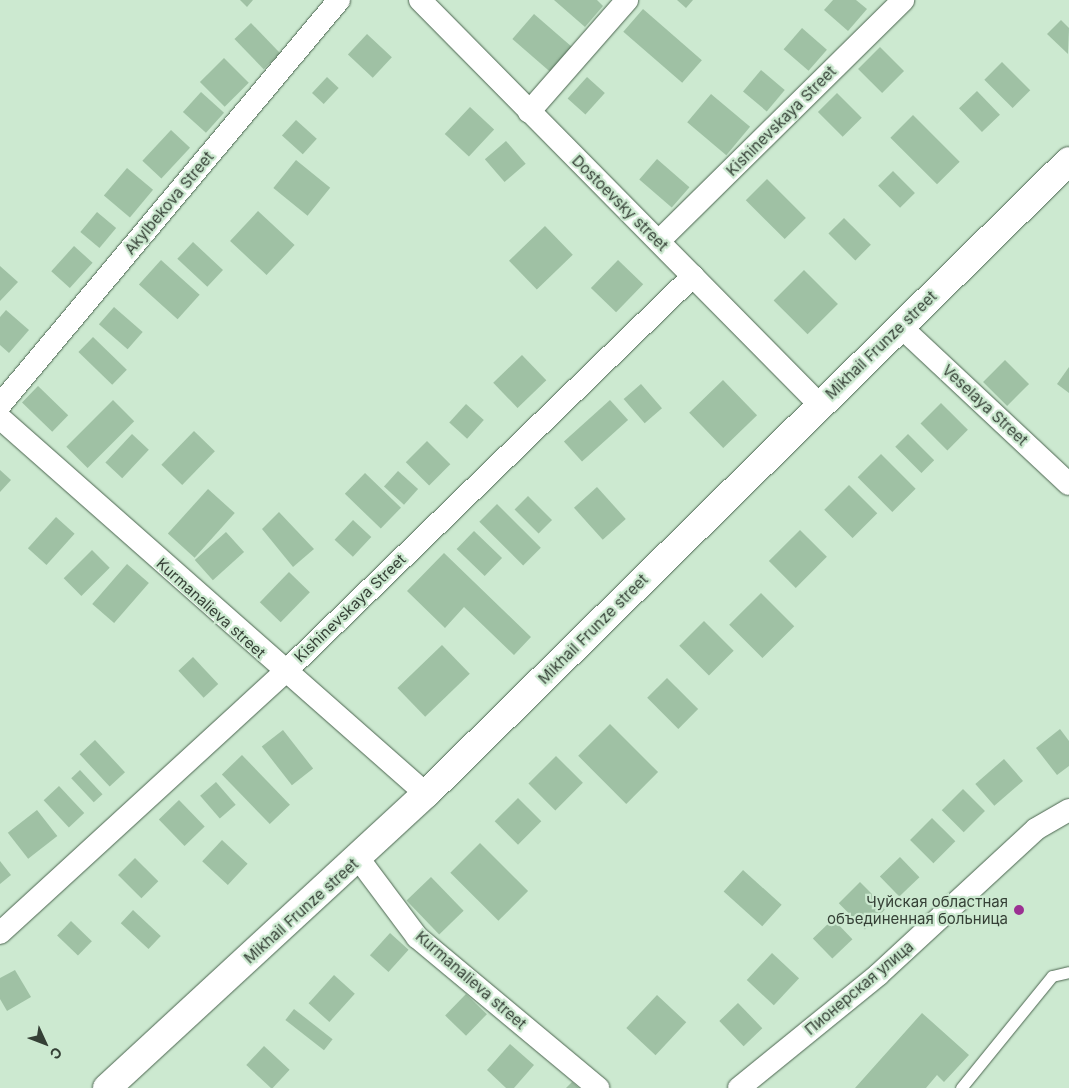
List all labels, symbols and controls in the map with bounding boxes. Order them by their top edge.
street label: Kishinevskaya Street [722,62,840,180]
street label: Akylbekova Street [121,148,217,258]
street label: Dostoevsky street [568,151,672,255]
street label: Mikhail Frunze street [822,287,940,403]
street label: Veselaya Street [939,361,1031,449]
street label: Kishinevskaya Street [291,550,409,666]
street label: Kurmanalieva street [153,554,269,662]
street label: Mikhail Frunze street [534,570,652,688]
street label: Mikhail Frunze street [240,855,362,967]
place label: Чуйская областная объединенная больница [827,892,1008,927]
marker: Чуйская областная объединенная больница [1012,903,1026,917]
street label: Kurmanalieva street [412,927,530,1033]
street label: Пионерская улица [801,937,917,1039]
north arrow [20,1018,70,1068]
text: С [47,1044,66,1063]

